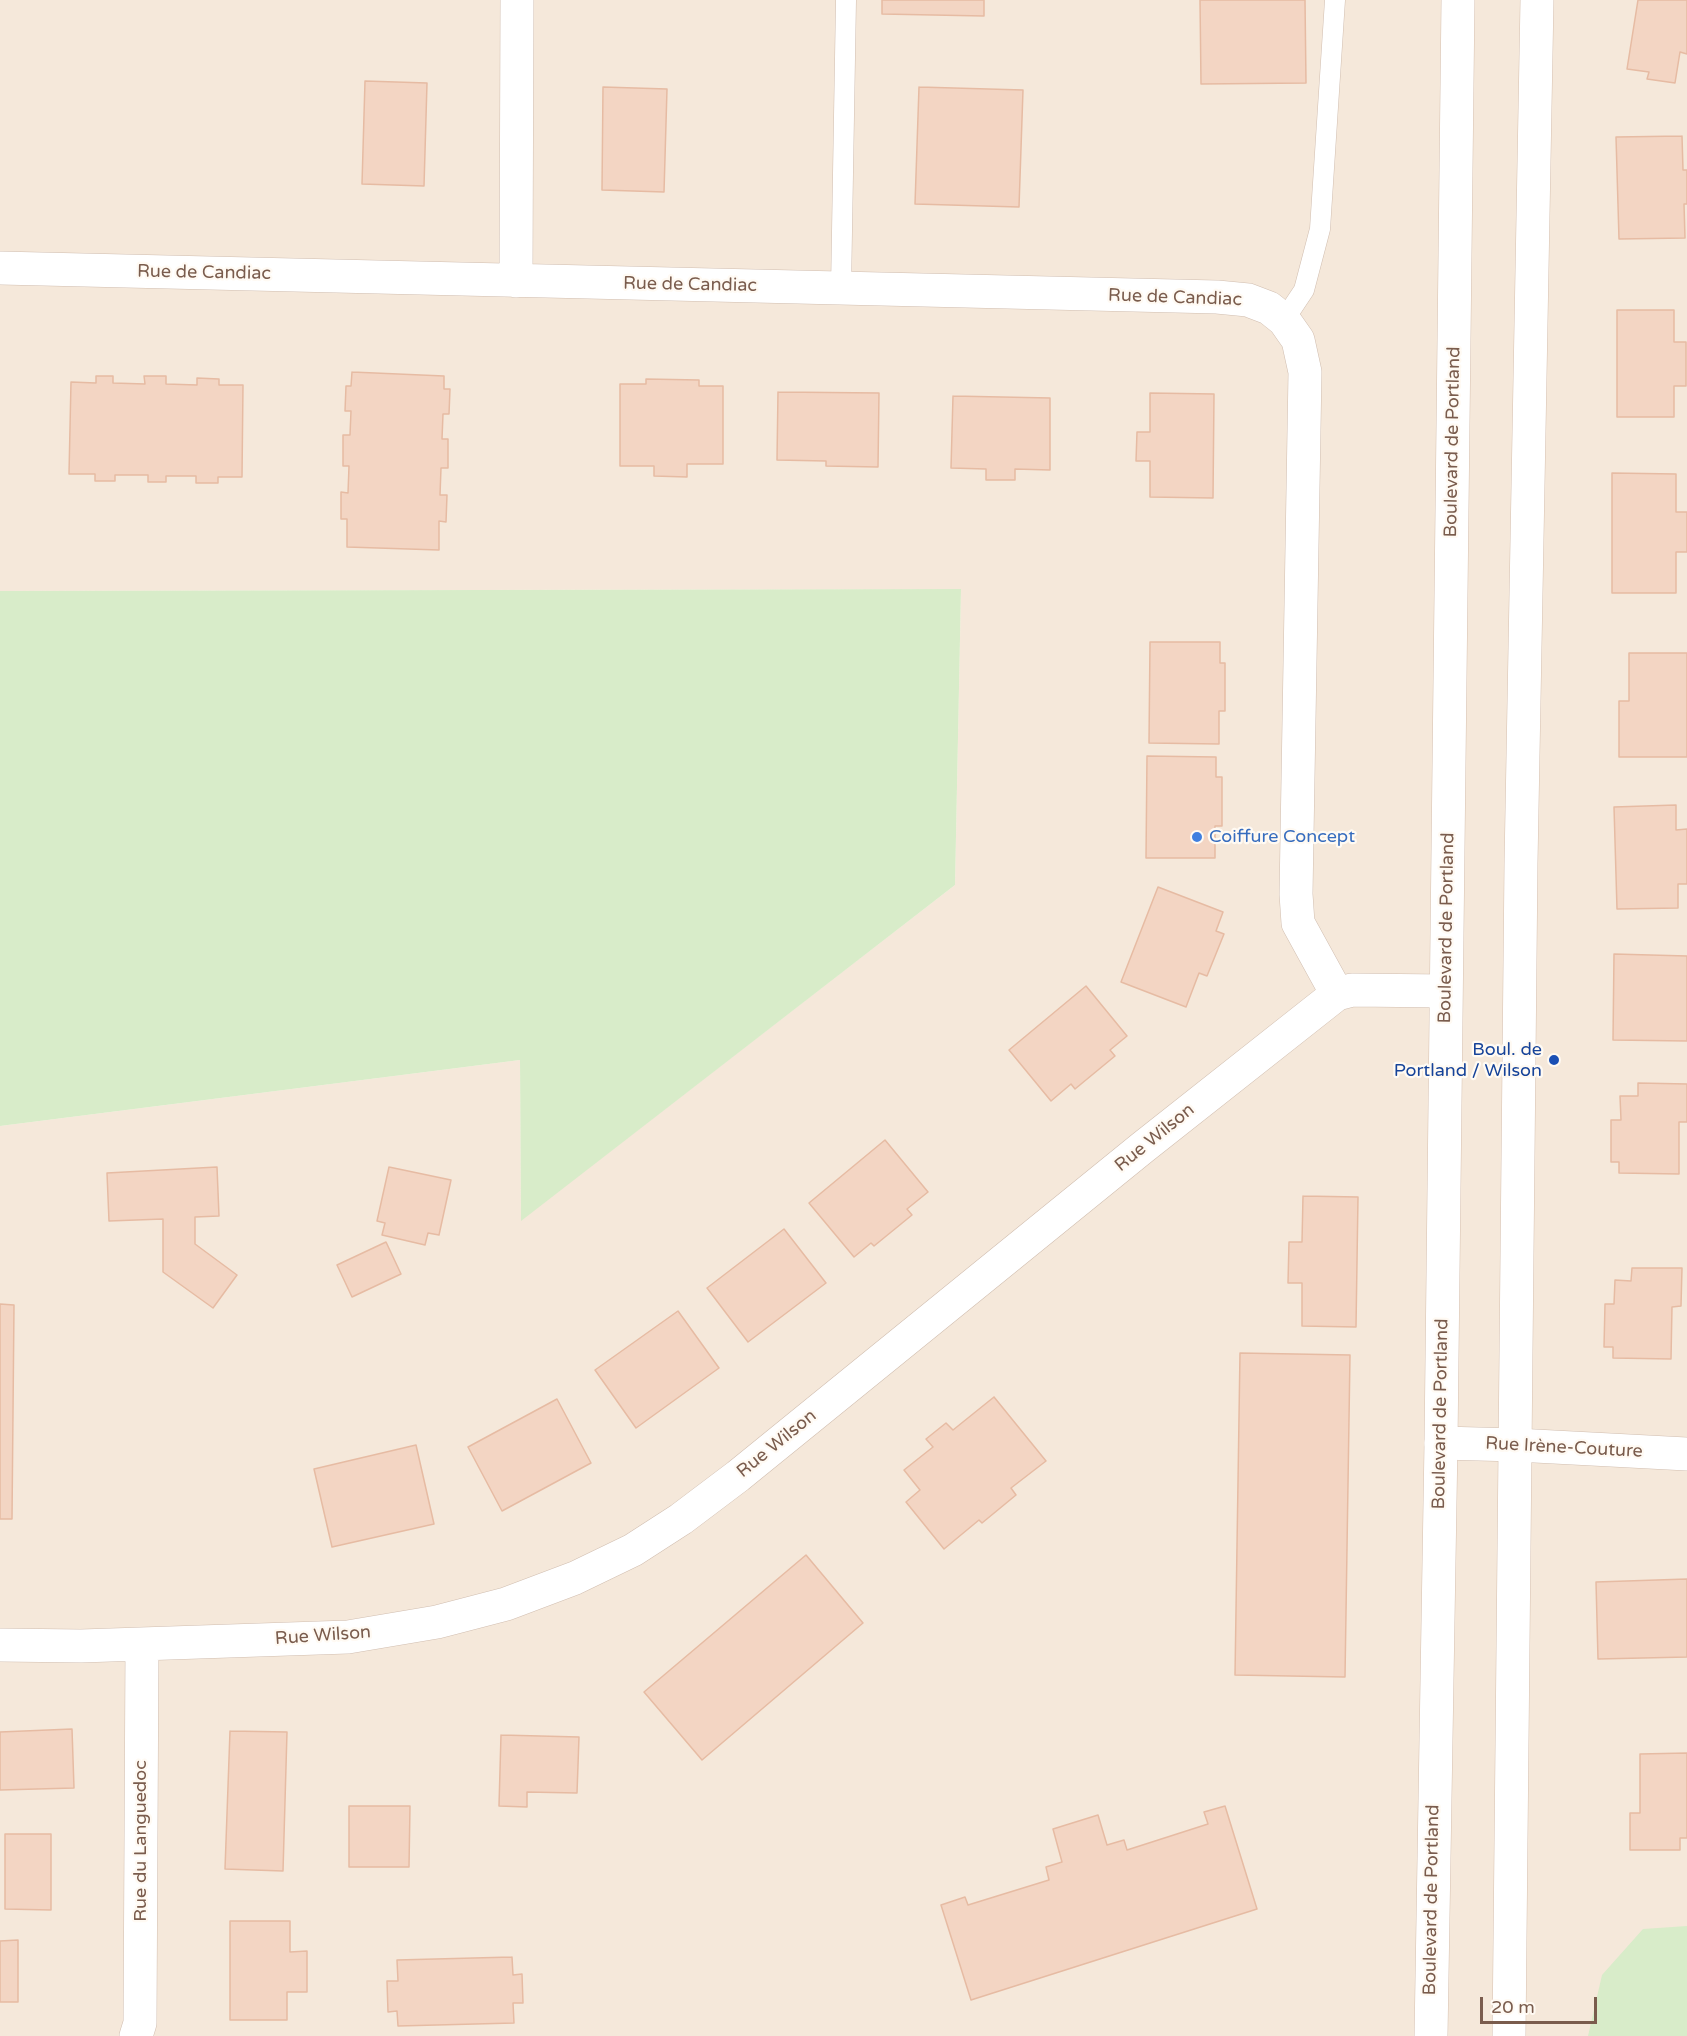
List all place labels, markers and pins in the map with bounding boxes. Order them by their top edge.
place label: Coiffure Concept [1209,826,1355,848]
marker: Coiffure Concept [1190,830,1204,844]
place label: Boul. de Portland / Wilson [1394,1039,1542,1082]
marker: Boul. de Portland / Wilson [1547,1053,1561,1067]

